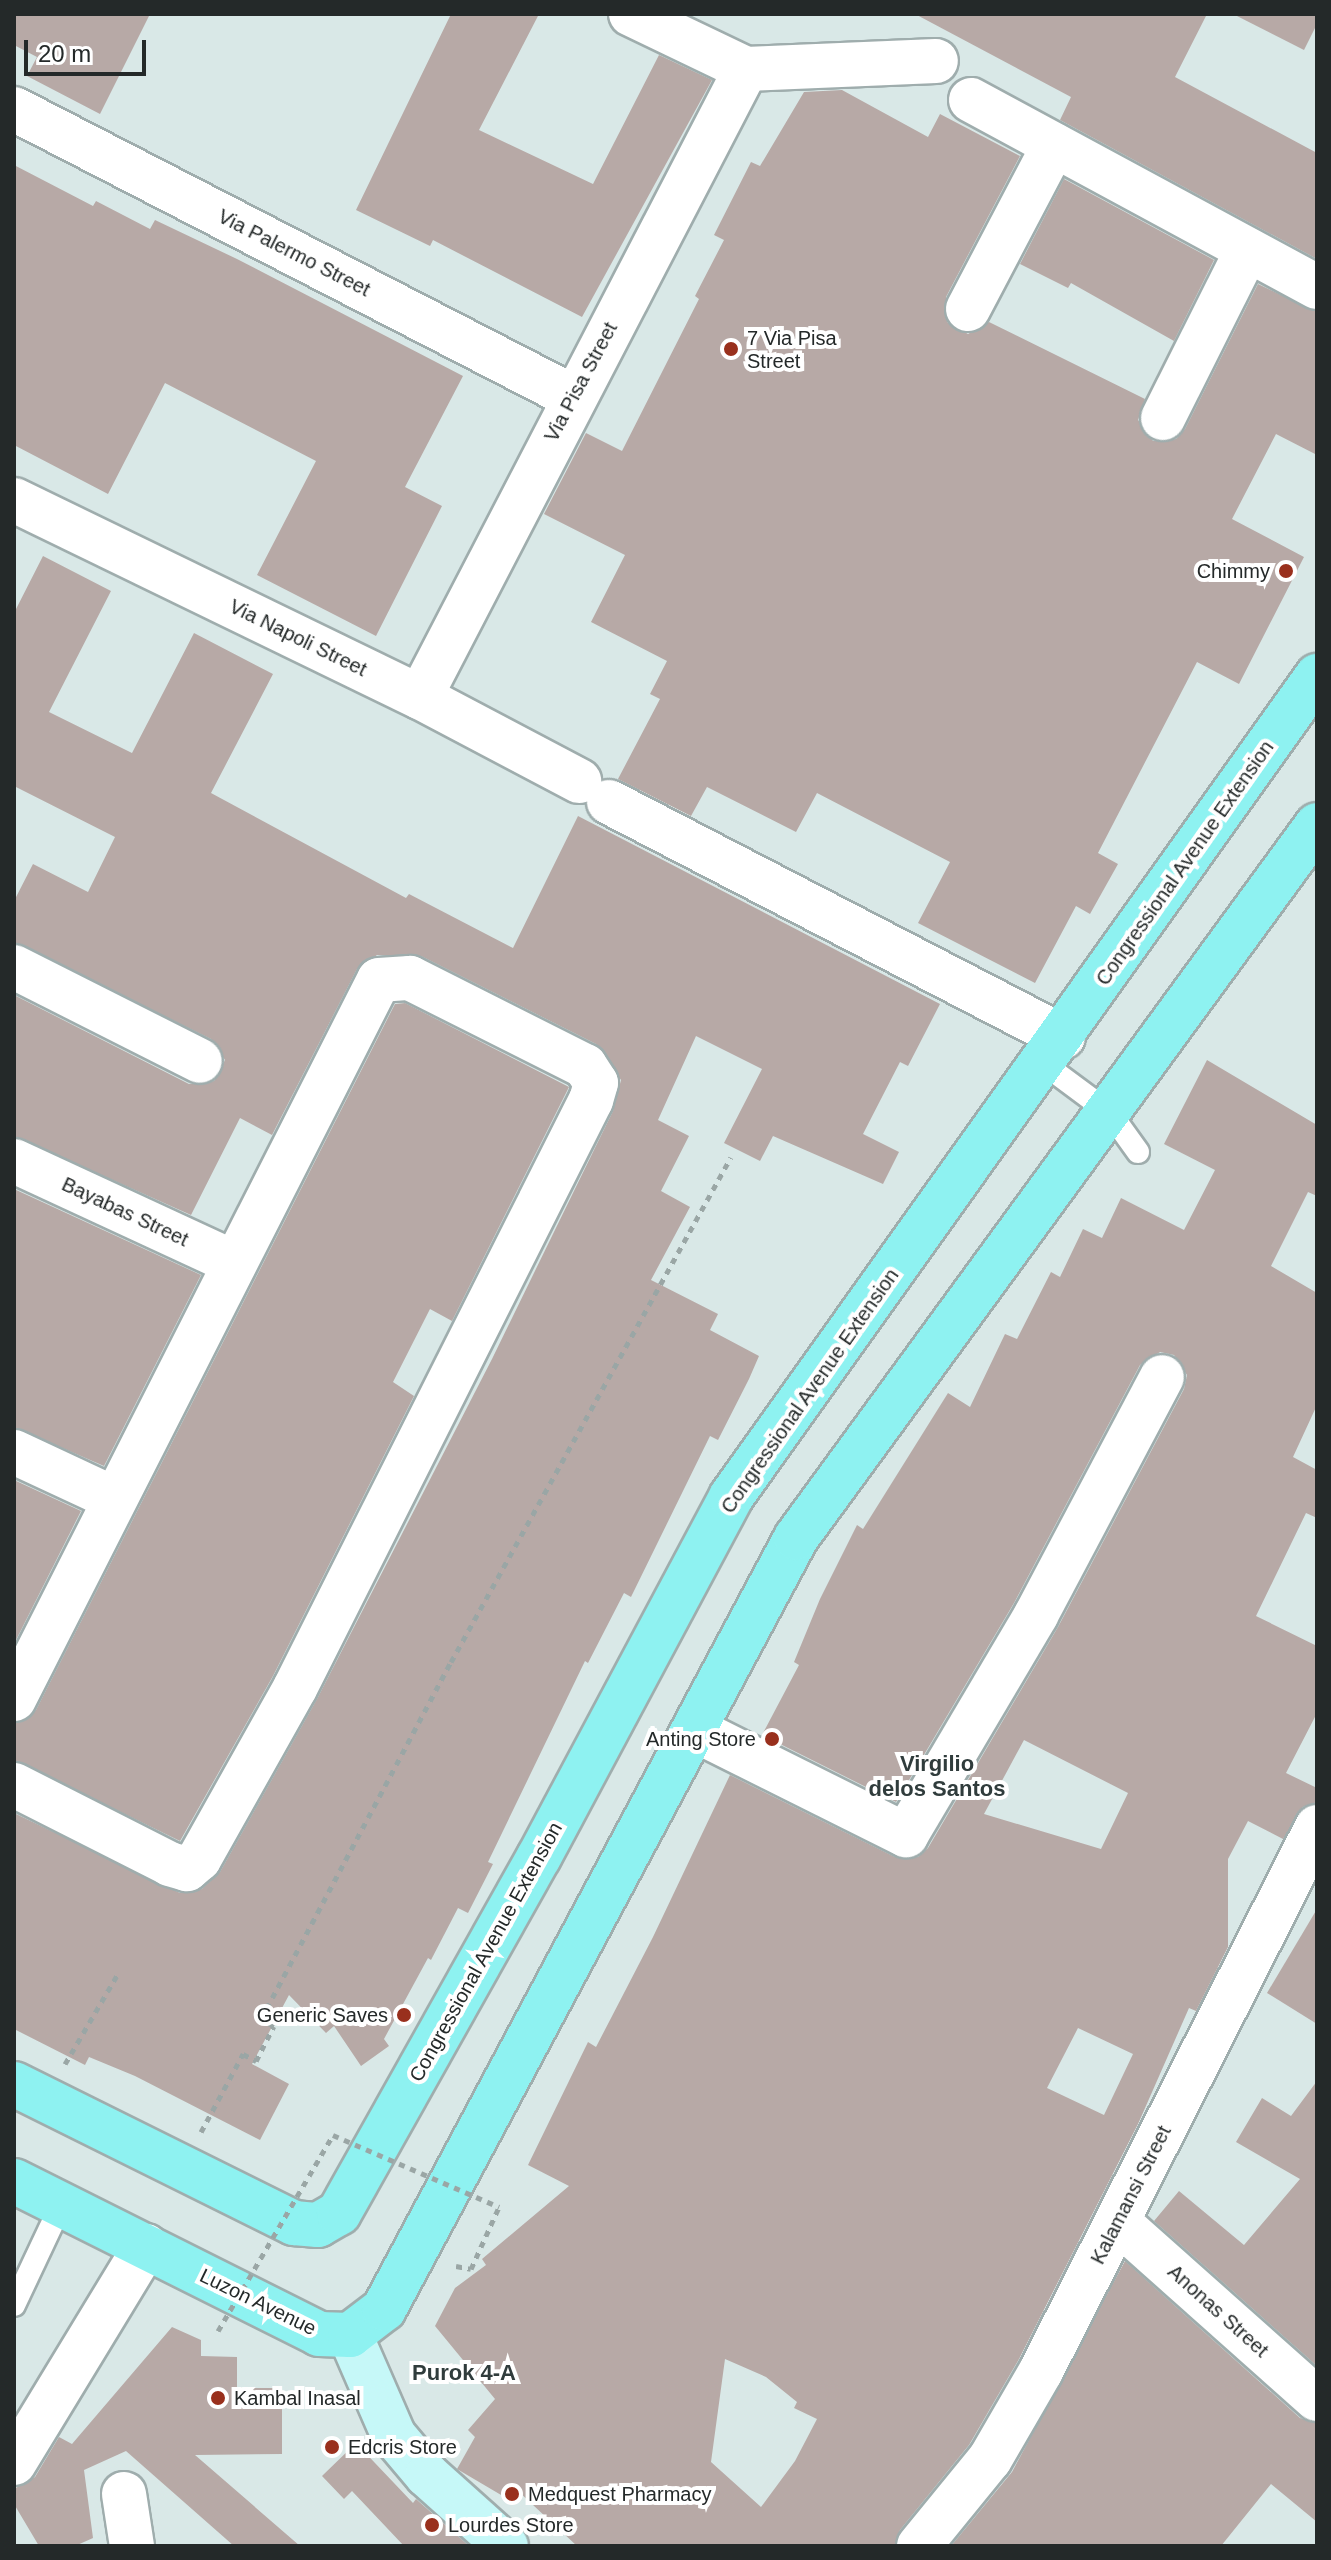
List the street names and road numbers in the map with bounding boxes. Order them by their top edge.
street label: Via Palermo Street [214,204,374,302]
street label: Via Pisa Street [539,318,623,446]
street label: Via Napoli Street [225,594,371,682]
street label: Congressional Avenue Extension [1091,736,1279,990]
street label: Bayabas Street [58,1172,192,1252]
street label: Congressional Avenue Extension [716,1264,904,1518]
street label: Congressional Avenue Extension [404,1817,568,2087]
street label: Kalamansi Street [1086,2122,1176,2268]
street label: Anonas Street [1163,2260,1273,2362]
street label: Luzon Avenue [195,2263,321,2341]

